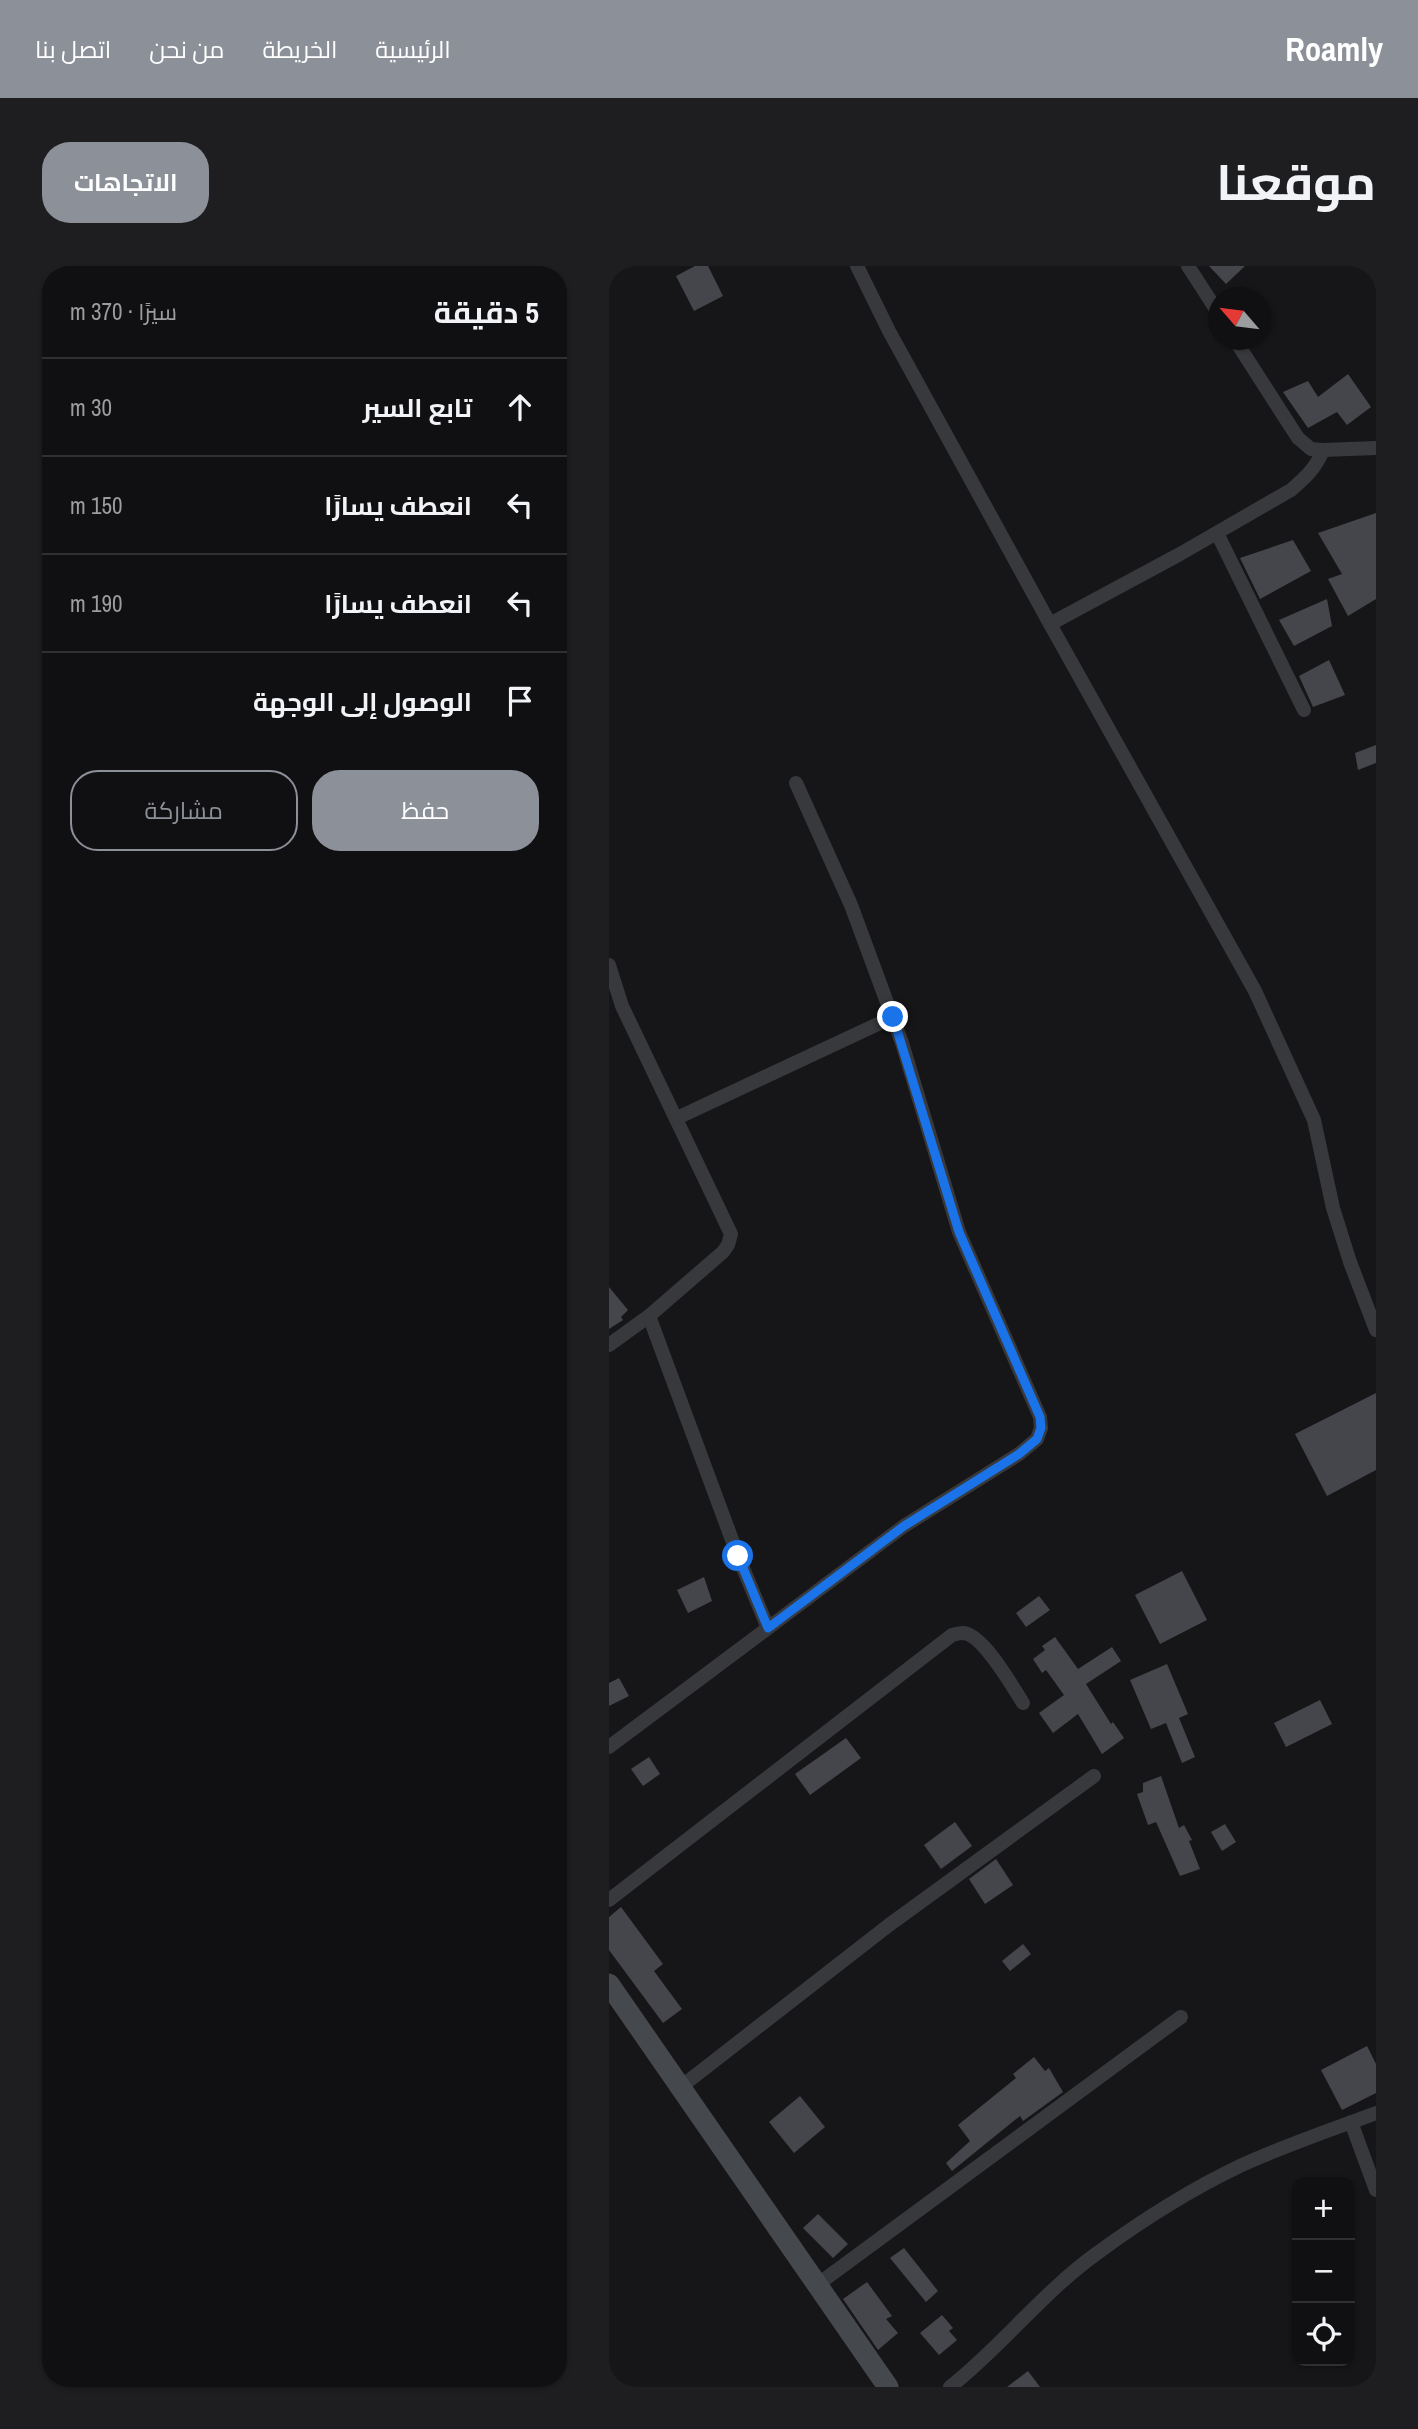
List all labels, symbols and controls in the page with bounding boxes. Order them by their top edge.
text: Roamly [1285,27,1383,71]
text: اتصل بنا [35,33,111,65]
text: من نحن [149,33,224,65]
text: الخريطة [262,33,337,65]
text: الرئيسية [375,33,451,65]
button: الاتجاهات [42,142,209,223]
text: موقعنا [1216,149,1376,215]
north arrow [1208,287,1271,350]
text: 5 دقيقة [434,292,539,332]
text: سيرًا · 370 m [70,296,177,327]
icon: ahead [501,388,539,426]
text: تابع السير [363,390,472,425]
text: 30 m [70,392,112,423]
icon: left [501,486,539,524]
text: انعطف يسارًا [324,488,472,523]
text: 150 m [70,490,122,521]
icon: left [501,584,539,622]
text: انعطف يسارًا [324,586,472,621]
text: 190 m [70,588,122,619]
icon: arrive [501,682,539,720]
text: الوصول إلى الوجهة [253,684,472,719]
button: مشاركة [70,770,298,851]
button: حفظ [312,770,539,851]
route end [877,1001,908,1032]
route start [722,1540,753,1571]
map controls [1292,2177,1355,2366]
button: + [1292,2177,1355,2240]
button: − [1292,2240,1355,2303]
button: locate [1292,2303,1355,2366]

